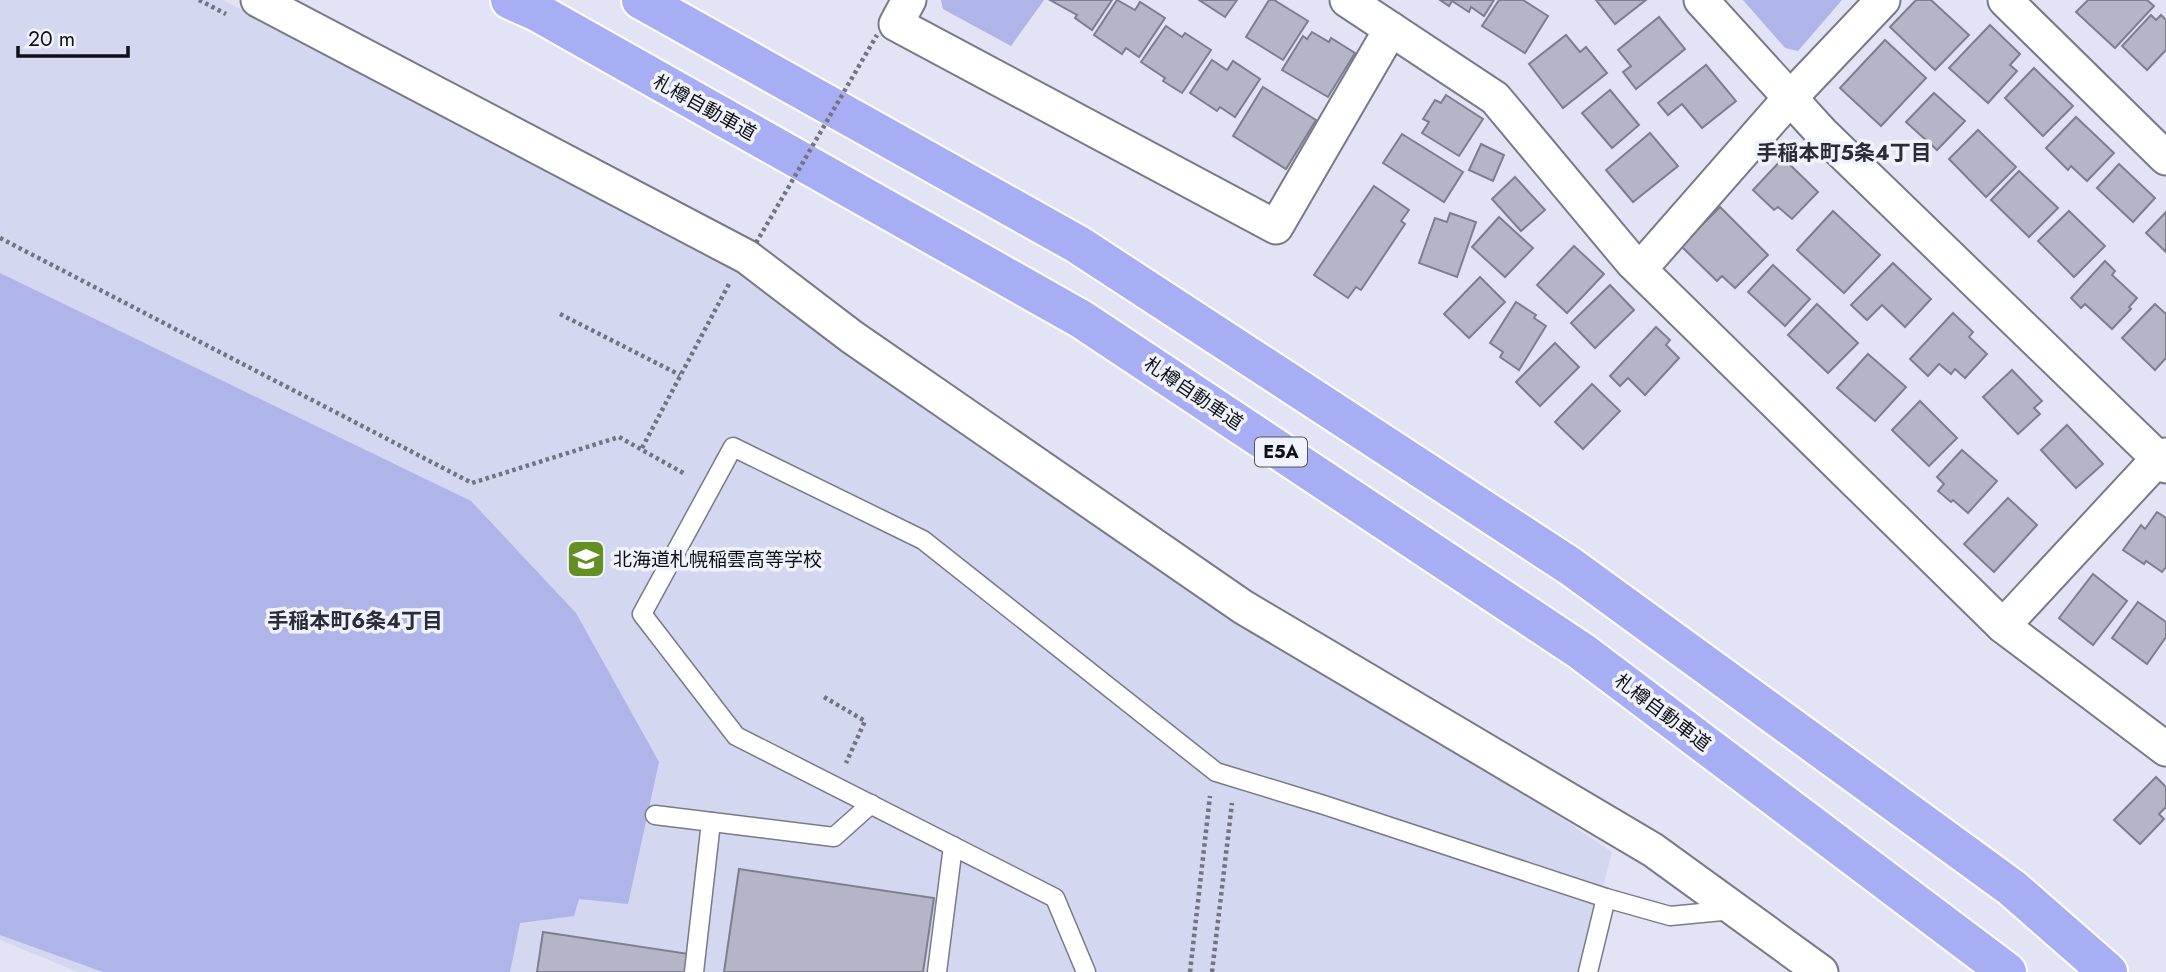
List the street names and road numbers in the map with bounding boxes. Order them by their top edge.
street label: 札樽自動車道 [648,68,761,147]
street label: 札樽自動車道 [1139,350,1249,436]
road number: E5A [1255,438,1307,466]
street label: 札樽自動車道 [1609,667,1716,757]

